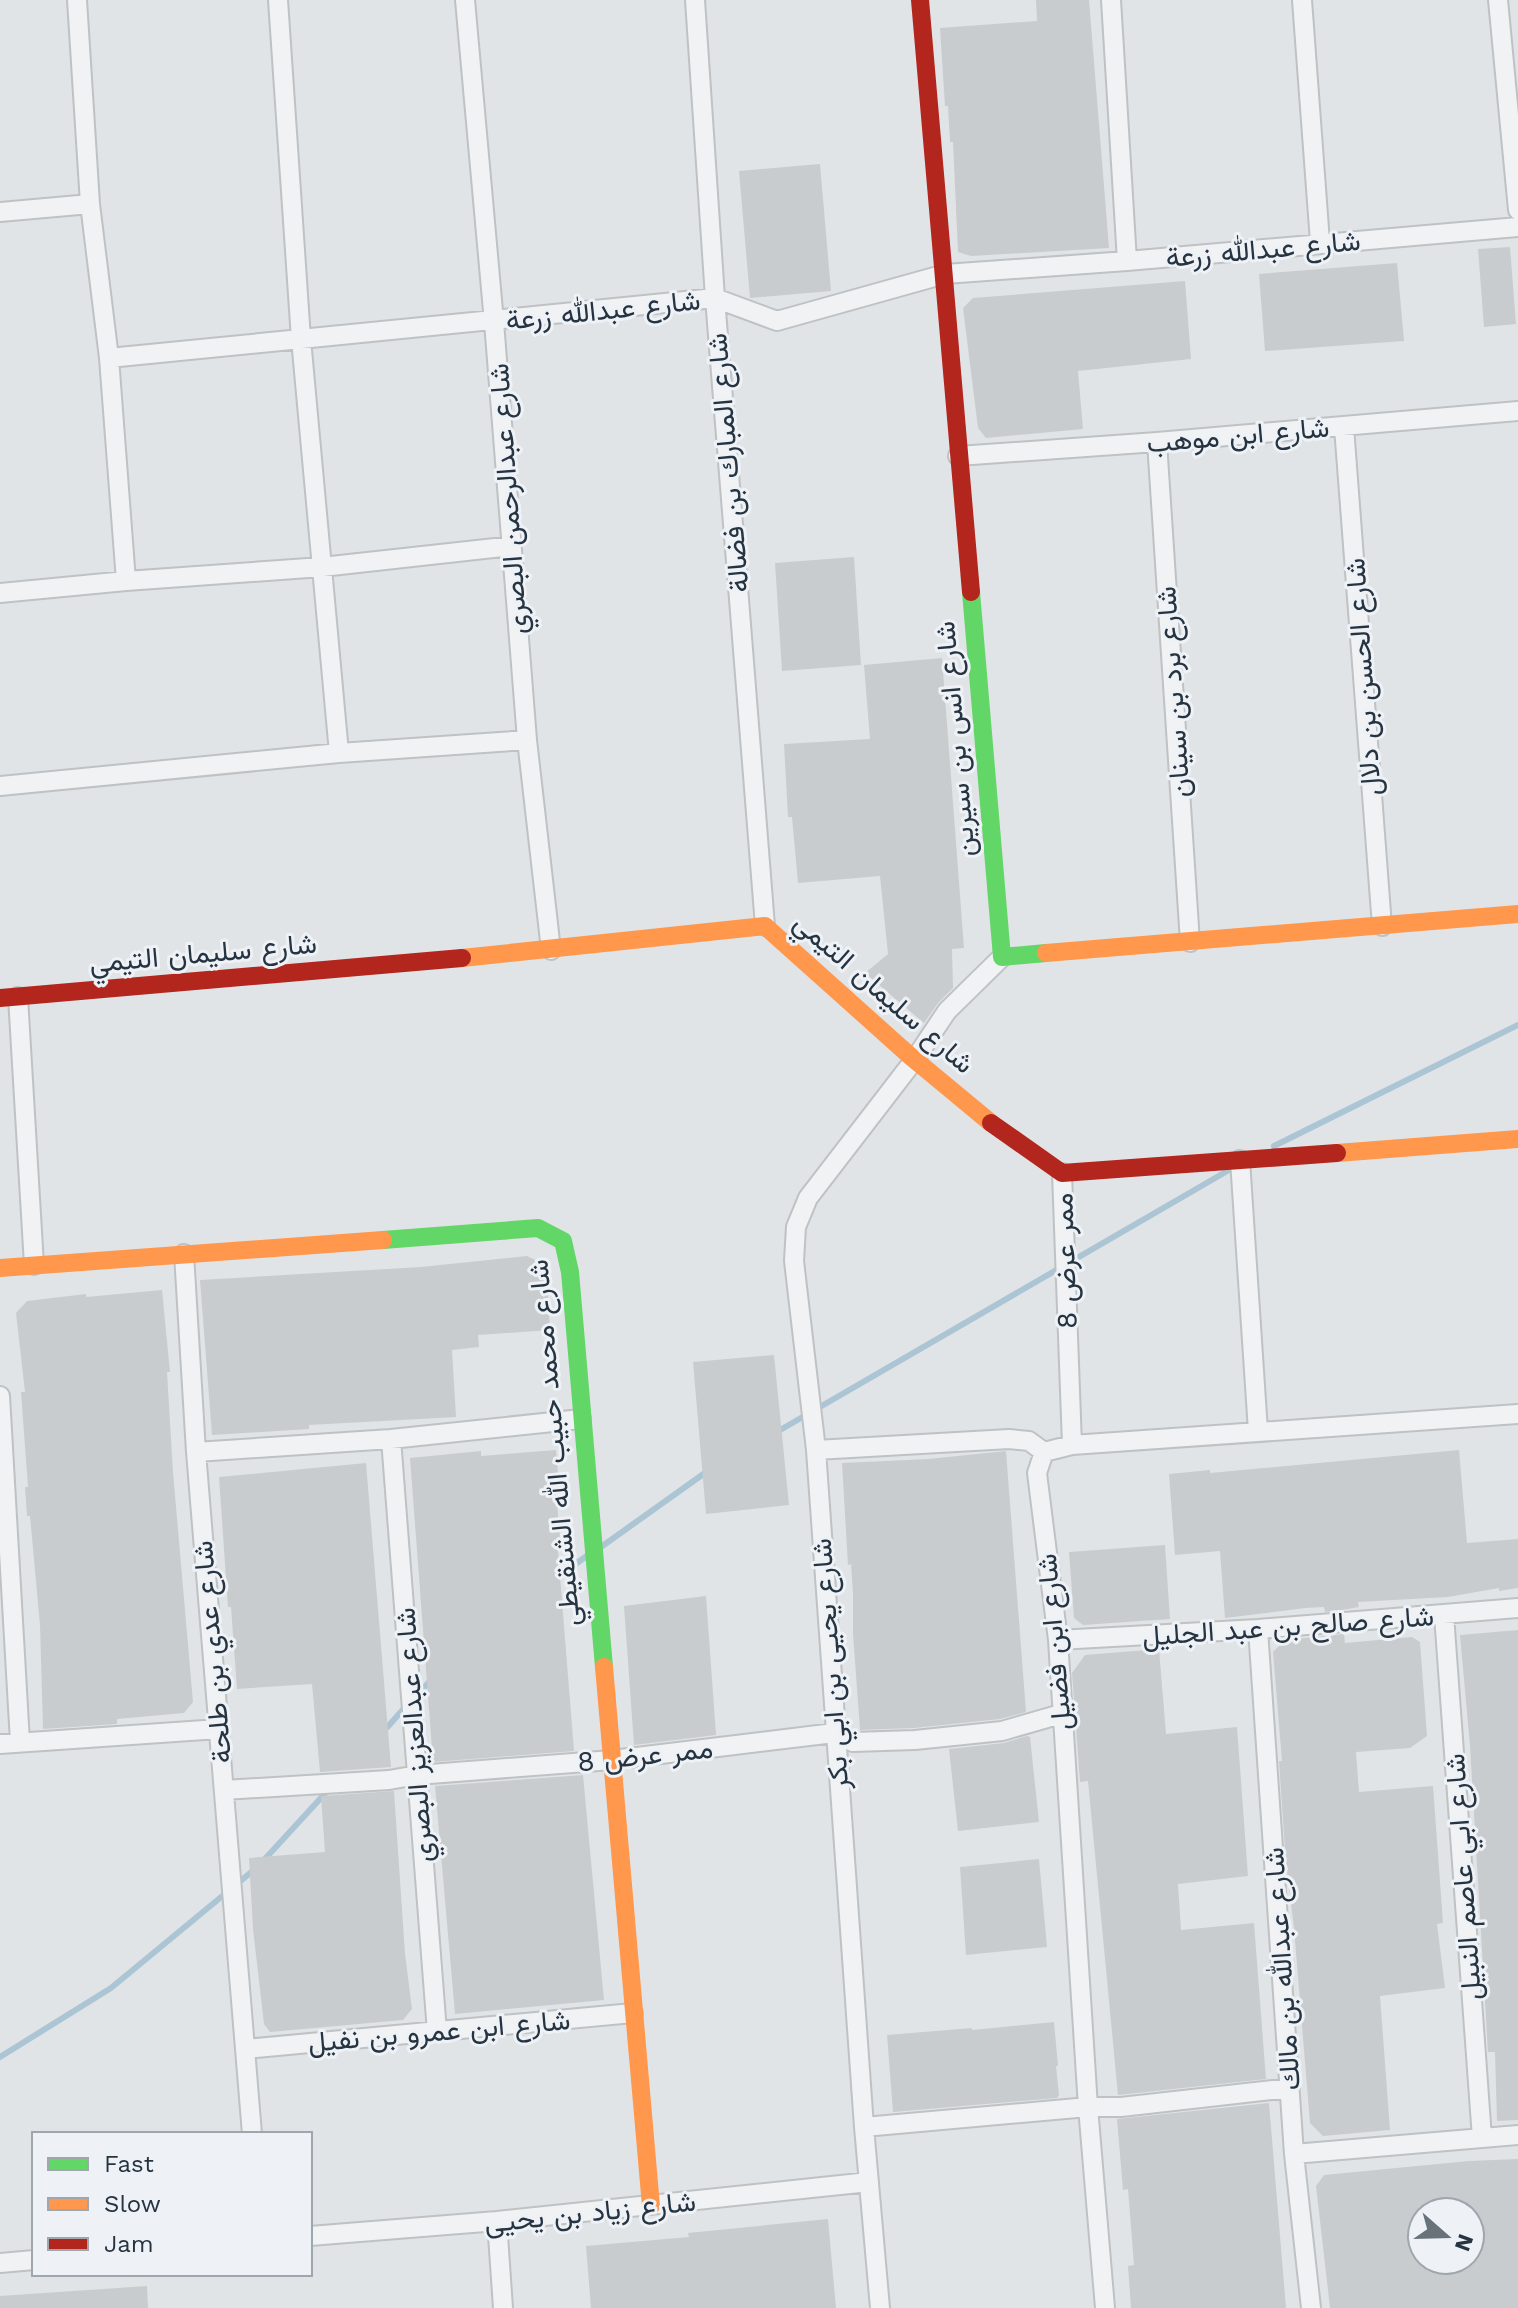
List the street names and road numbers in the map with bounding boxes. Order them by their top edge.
street label: شارع عبدالله زرعة [1164,224,1362,276]
street label: شارع عبدالله زرعة [504,283,702,339]
street label: شارع المبارك بن فضالة [700,332,758,594]
street label: شارع عبدالرحمن البصري [482,362,540,636]
street label: شارع ابن موهب [1145,411,1331,461]
street label: شارع الحسن بن دلال [1338,557,1390,797]
street label: شارع برد بن سينان [1149,585,1199,799]
street label: شارع انس بن سيرين [928,620,984,858]
street label: شارع سليمان التيمي [783,906,981,1085]
street label: شارع سليمان التيمي [88,927,319,985]
street label: ممر عرض 8 [1046,1192,1085,1330]
street label: شارع محمد حبيب الله الشنقيطي [522,1258,592,1628]
street label: شارع يحيى بن ابي بكر [805,1537,861,1792]
street label: شارع عدي بن طلحة [186,1539,244,1765]
street label: شارع ابن فضيل [1030,1552,1080,1732]
street label: شارع صالح بن عبد الجليل [1141,1599,1435,1656]
street label: شارع عبدالعزيز البصري [389,1606,445,1864]
street label: ممر عرض 8 [575,1731,715,1780]
street label: شارع ابي عاصم النبيل [1438,1752,1494,2001]
street label: شارع عبدالله بن مالك [1257,1846,1309,2092]
street label: شارع ابن عمرو بن نفيل [306,2003,572,2061]
street label: شارع زياد بن يحيى [483,2184,698,2242]

